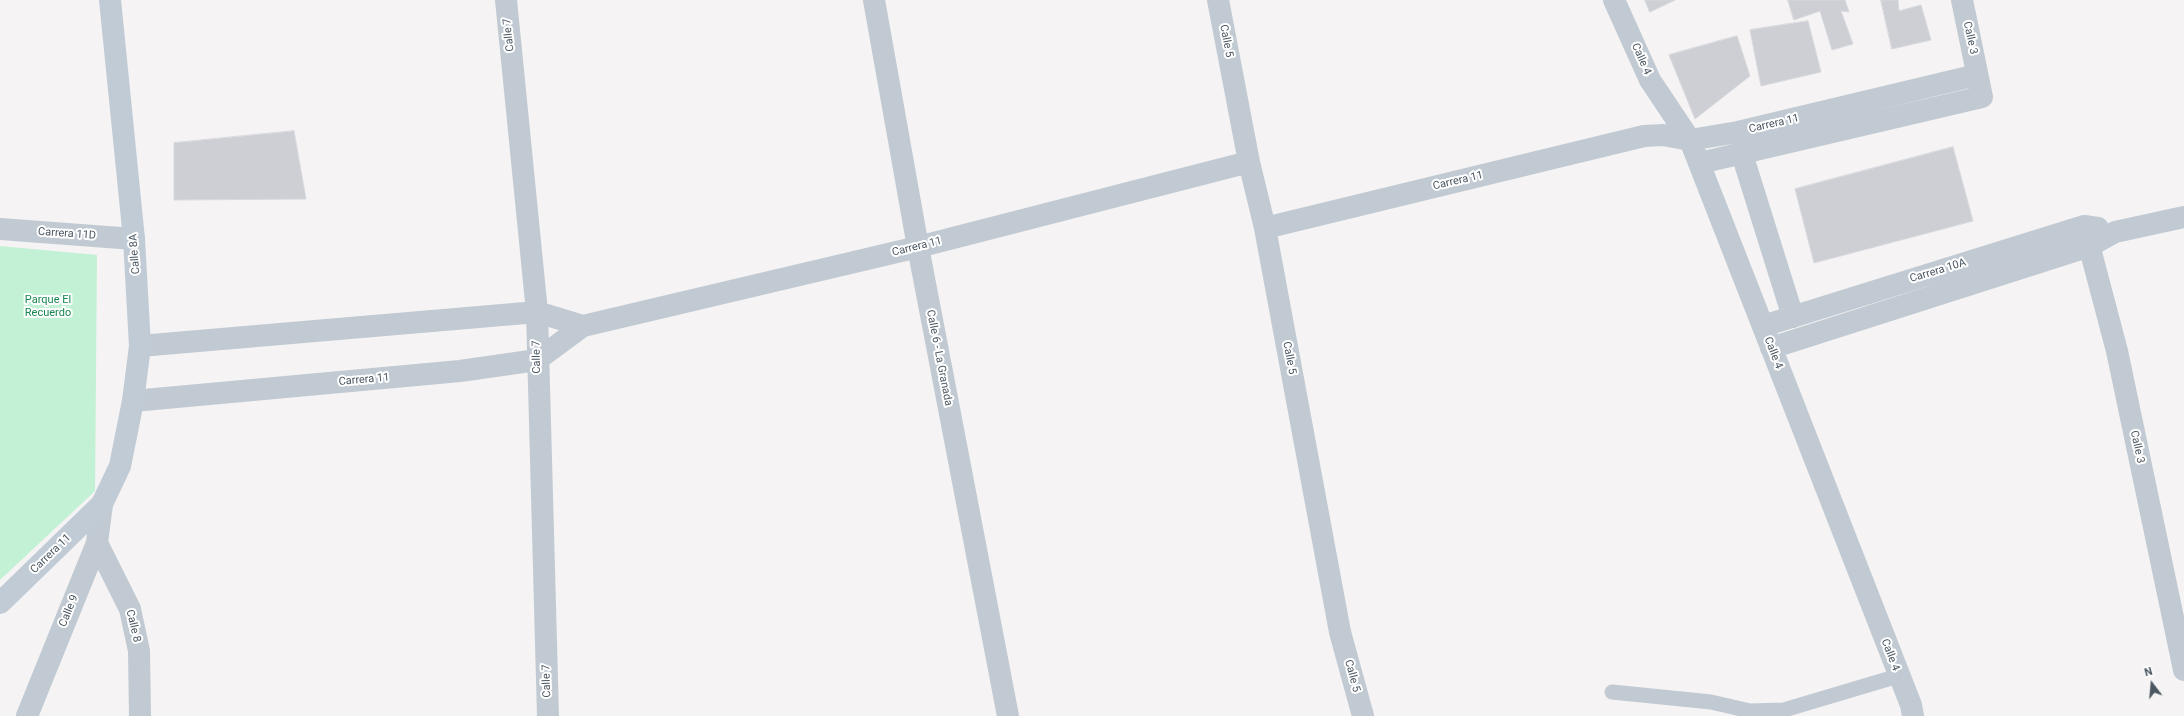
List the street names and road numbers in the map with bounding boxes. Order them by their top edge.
street label: Calle 7 [501,18,517,52]
street label: Calle 3 [1960,20,1980,56]
street label: Calle 5 [1216,23,1236,59]
street label: Calle 4 [1628,41,1654,77]
street label: Carrera 11 [1748,112,1800,136]
street label: Carrera 11 [1432,169,1484,193]
street label: Carrera 11D [38,225,96,243]
street label: Calle 8A [127,233,143,275]
street label: Carrera 11 [891,234,943,260]
street label: Carrera 10A [1908,256,1968,286]
street label: Calle 6 - La Granada [923,309,955,407]
street label: Calle 4 [1761,335,1785,371]
street label: Calle 7 [530,340,544,374]
street label: Calle 5 [1279,340,1299,376]
street label: Carrera 11 [338,371,390,389]
street label: Calle 3 [2127,429,2147,465]
street label: Carrera 11 [28,532,74,576]
street label: Calle 9 [57,593,81,629]
street label: Calle 8 [123,608,143,644]
street label: Calle 4 [1878,637,1902,673]
street label: Calle 5 [1341,658,1363,694]
street label: Calle 7 [540,664,554,698]

